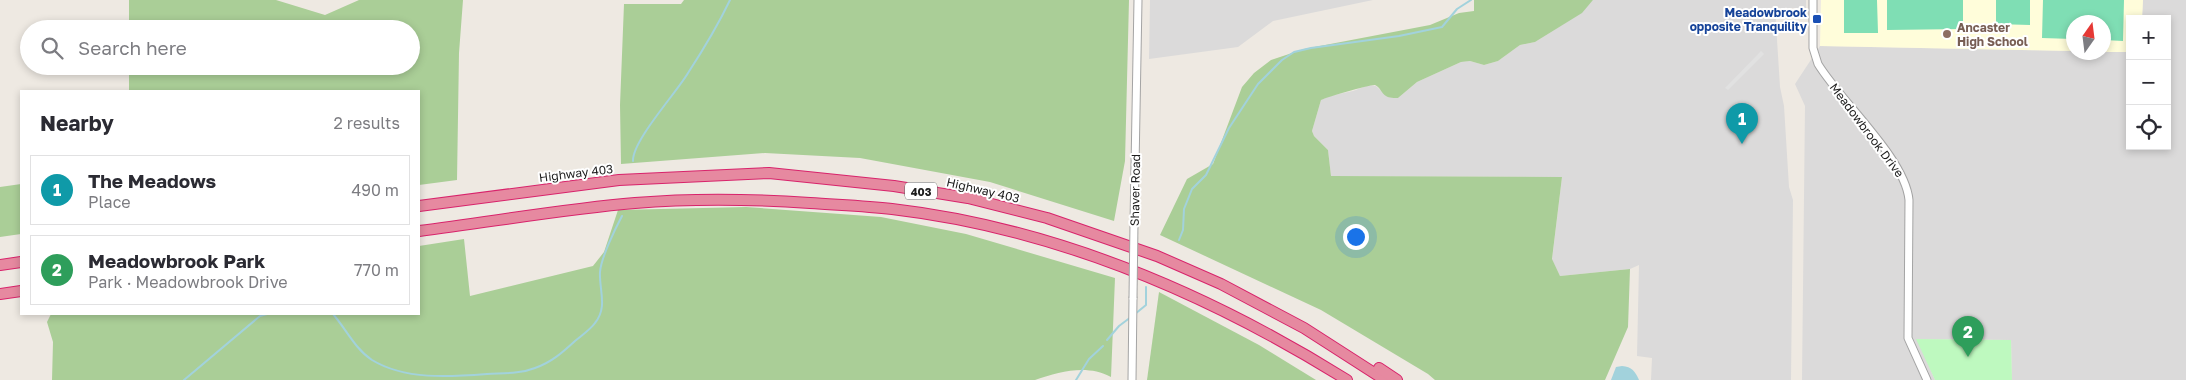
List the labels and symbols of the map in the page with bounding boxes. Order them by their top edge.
place label: Meadowbrook opposite Tranquility [1690,5,1808,34]
marker: Meadowbrook opposite Tranquility [1811,13,1823,25]
north arrow [2066,15,2111,60]
place label: Ancaster High School [1957,20,2028,49]
marker: Ancaster High School [1941,28,1953,40]
street label: Meadowbrook Drive [1827,80,1907,180]
pin: 1 [1726,103,1758,144]
street label: Shaver Road [1127,154,1143,226]
street label: Highway 403 [538,161,614,185]
street label: Highway 403 [945,174,1021,206]
road number: 403 [905,182,937,200]
your location [1343,224,1369,250]
pin: 2 [1952,316,1984,357]

